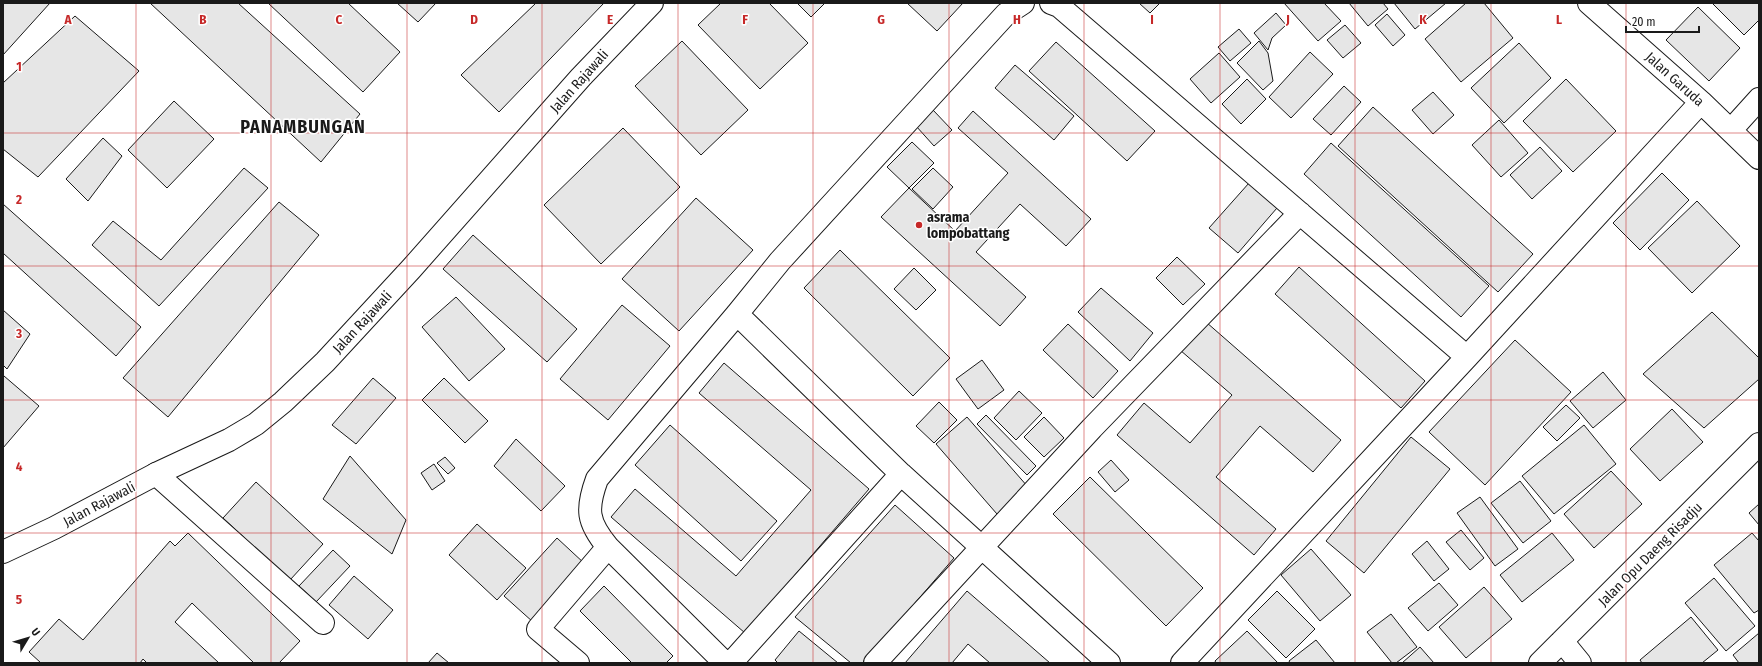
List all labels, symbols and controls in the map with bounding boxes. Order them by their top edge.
scale bar [1626,8,1699,34]
text: A [63,12,72,27]
text: B [199,12,207,27]
text: C [336,12,343,27]
text: D [470,12,478,27]
text: E [607,12,613,27]
text: F [742,12,748,27]
text: G [877,12,885,27]
text: H [1013,12,1021,27]
text: I [1150,12,1154,27]
text: J [1285,12,1290,27]
text: K [1419,12,1427,27]
text: L [1556,12,1562,27]
text: 20 m [1632,15,1656,29]
street label: Jalan Rajawali [547,46,612,116]
street label: Jalan Garuda [1642,49,1708,110]
text: 1 [16,59,22,74]
district label: PANAMBUNGAN [240,116,366,138]
text: 2 [15,192,22,207]
place label: asrama lompobattang [927,209,1009,242]
marker: asrama lompobattang [914,220,924,230]
street label: Jalan Rajawali [329,288,396,357]
text: 3 [15,326,22,341]
text: 4 [16,459,23,474]
street label: Jalan Rajawali [60,478,138,531]
street label: Jalan Opu Daeng Risadju [1595,499,1706,610]
text: 5 [16,592,22,607]
north arrow [8,618,48,658]
text: U [28,626,43,639]

